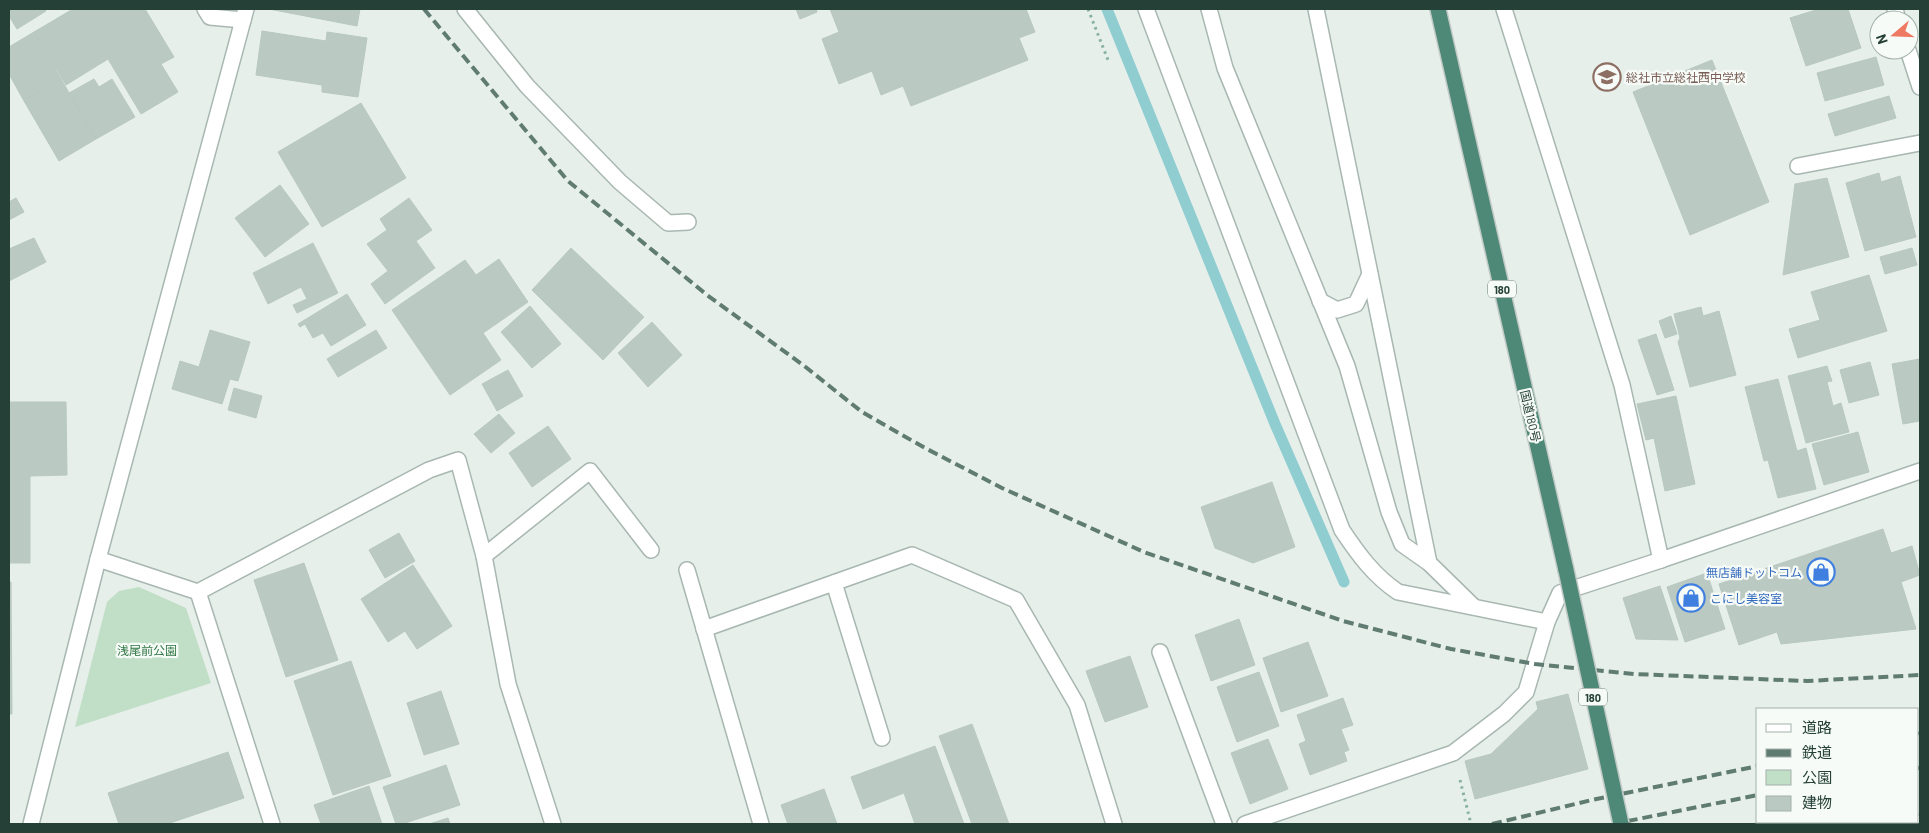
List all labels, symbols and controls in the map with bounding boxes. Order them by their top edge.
north arrow [1869,10,1919,60]
text: N [1872,32,1891,47]
school or university icon: 総社市立総社西中学校 [1592,62,1622,92]
place label: 総社市立総社西中学校 [1626,70,1746,84]
road number: 180 [1488,280,1516,298]
street label: 国道180号 [1518,388,1544,444]
shop icon: 無店舗ドットコム [1806,557,1836,587]
place label: 無店舗ドットコム [1706,565,1802,579]
shop icon: こにし美容室 [1676,583,1706,613]
place label: こにし美容室 [1710,591,1782,605]
park label: 浅尾前公園 [117,643,177,657]
road number: 180 [1579,689,1607,706]
legend [1756,708,1919,823]
text: 道路 [1802,718,1832,736]
text: 鉄道 [1802,743,1832,761]
text: 公園 [1802,768,1832,786]
text: 建物 [1802,793,1832,811]

